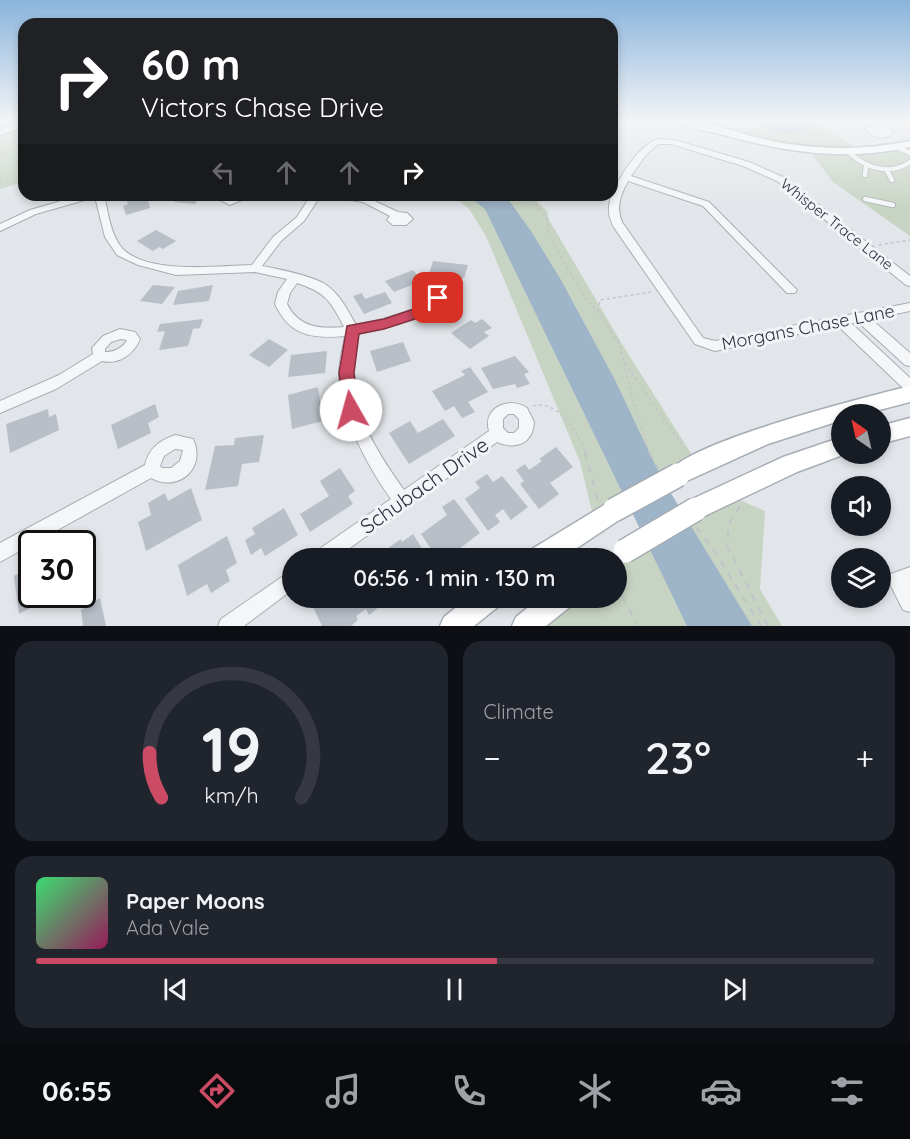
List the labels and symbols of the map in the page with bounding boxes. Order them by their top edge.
street label: Whisper Trace Lane [777,174,897,274]
pin [412,272,463,323]
street label: Morgans Chase Lane [720,299,896,355]
position arrow [319,378,383,442]
north arrow [831,404,891,464]
street label: Schubach Drive [355,431,493,539]
speed limit sign: 30 [18,530,96,608]

